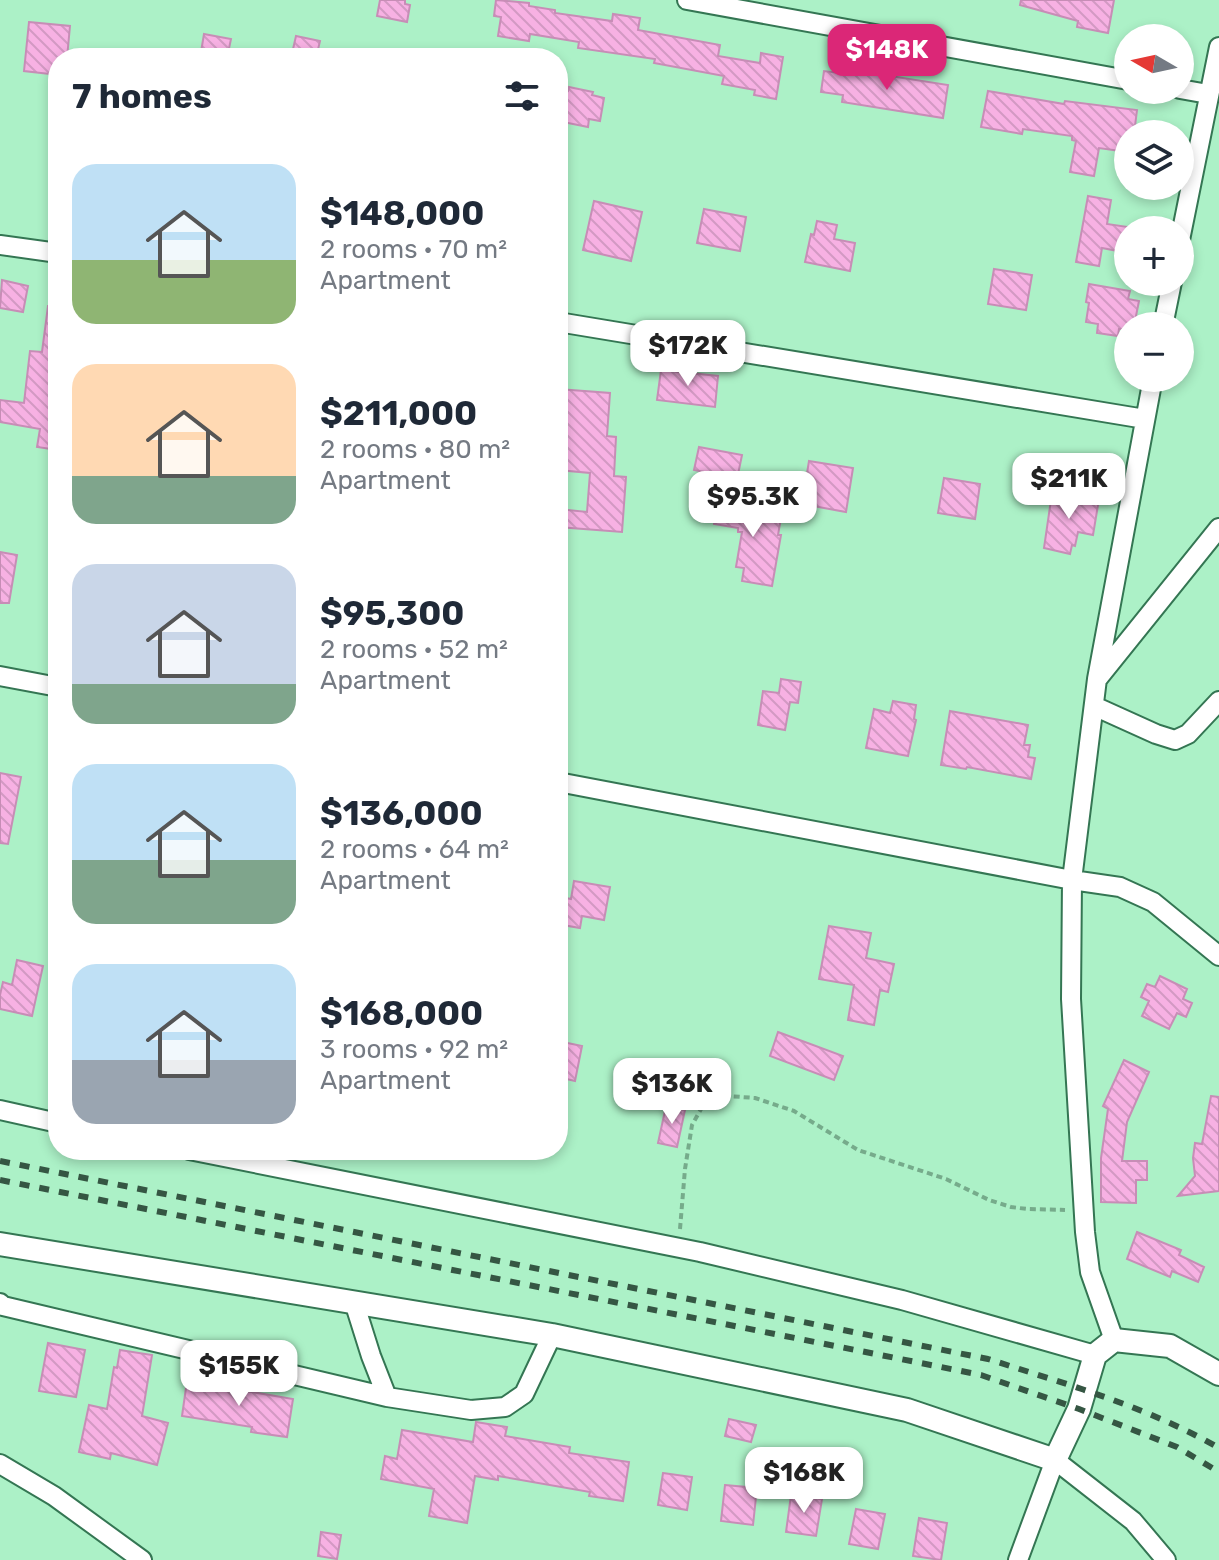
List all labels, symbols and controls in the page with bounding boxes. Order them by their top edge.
pin: $148K [831,24,943,92]
north arrow [1114,24,1194,104]
map controls [1114,24,1194,392]
text: $148K [846,34,928,65]
icon: filters [500,74,544,118]
text: 7 homes [72,76,212,117]
button: layers [1114,120,1194,200]
text: $148,000 [320,193,484,234]
icon: home [136,196,232,292]
button: + [1114,216,1194,296]
text: 2 rooms · 70 m² [320,234,507,265]
text: Apartment [320,265,451,296]
button: − [1114,312,1194,392]
pin: $172K [632,320,744,388]
text: $172K [648,330,728,361]
text: $211,000 [320,393,477,434]
icon: home [136,396,232,492]
text: 2 rooms · 80 m² [320,434,510,465]
pin: $211K [1013,453,1125,521]
text: $211K [1030,463,1108,494]
text: Apartment [320,465,451,496]
pin: $95.3K [688,471,818,539]
text: $95.3K [707,481,799,512]
text: $95,300 [320,593,464,634]
icon: home [136,596,232,692]
text: 2 rooms · 52 m² [320,634,508,665]
text: Apartment [320,665,451,696]
text: $136,000 [320,793,483,834]
icon: home [136,796,232,892]
text: 2 rooms · 64 m² [320,834,509,865]
text: Apartment [320,865,451,896]
text: $168,000 [320,993,483,1034]
icon: home [136,996,232,1092]
text: 3 rooms · 92 m² [320,1034,508,1065]
pin: $136K [616,1058,728,1126]
text: Apartment [320,1065,451,1096]
text: $136K [631,1068,713,1099]
pin: $155K [183,1340,295,1408]
text: $155K [198,1350,280,1381]
pin: $168K [748,1447,860,1515]
text: $168K [763,1457,845,1488]

